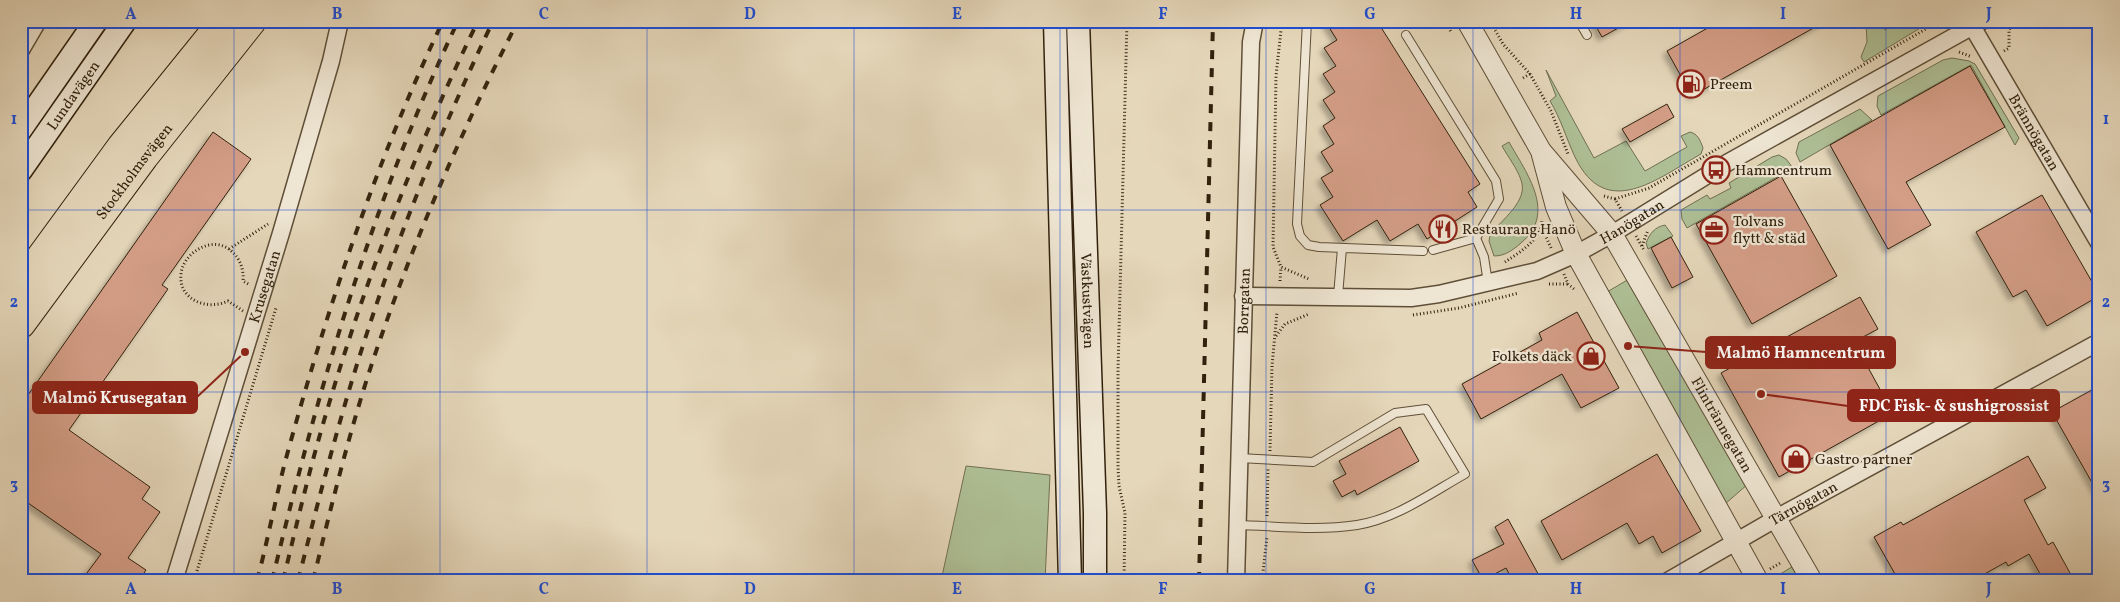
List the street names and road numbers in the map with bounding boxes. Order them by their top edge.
street label: Lundavägen [43,57,106,135]
street label: Brännögatan [2002,91,2064,175]
street label: Stockholmsvägen [92,120,179,225]
street label: Hanögatan [1596,195,1669,251]
street label: Krusegatan [245,248,287,326]
street label: Västkustvägen [1074,253,1098,349]
street label: Borrgatan [1234,268,1257,335]
street label: Flintrännegatan [1685,374,1757,477]
street label: Tärnögatan [1766,477,1842,532]

